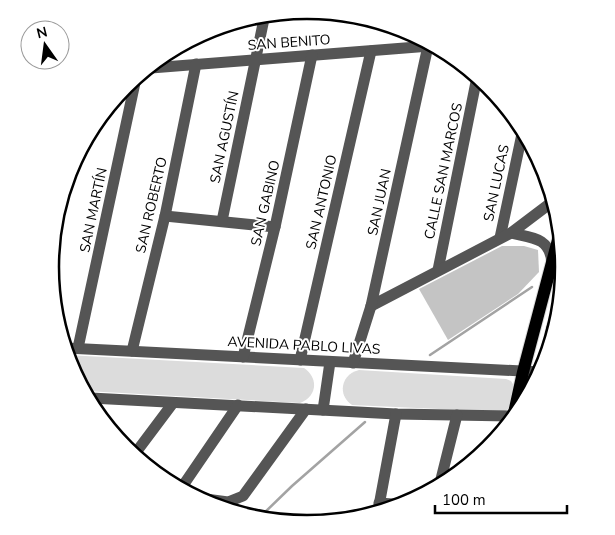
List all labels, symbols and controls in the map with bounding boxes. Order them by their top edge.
north arrow [20,20,70,70]
text: N [35,22,49,43]
street label: SAN BENITO [247,30,331,55]
street label: SAN AGUSTÍN [205,89,244,185]
street label: CALLE SAN MARCOS [420,101,467,241]
street label: SAN LUCAS [479,143,514,223]
street label: SAN ANTONIO [301,153,342,251]
street label: SAN ROBERTO [131,155,172,255]
street label: SAN GABINO [246,158,285,248]
street label: SAN MARTÍN [75,166,112,254]
street label: SAN JUAN [363,167,396,237]
street label: AVENIDA PABLO LIVAS [227,332,381,359]
scale bar [435,482,568,514]
text: 100 m [442,490,486,510]

